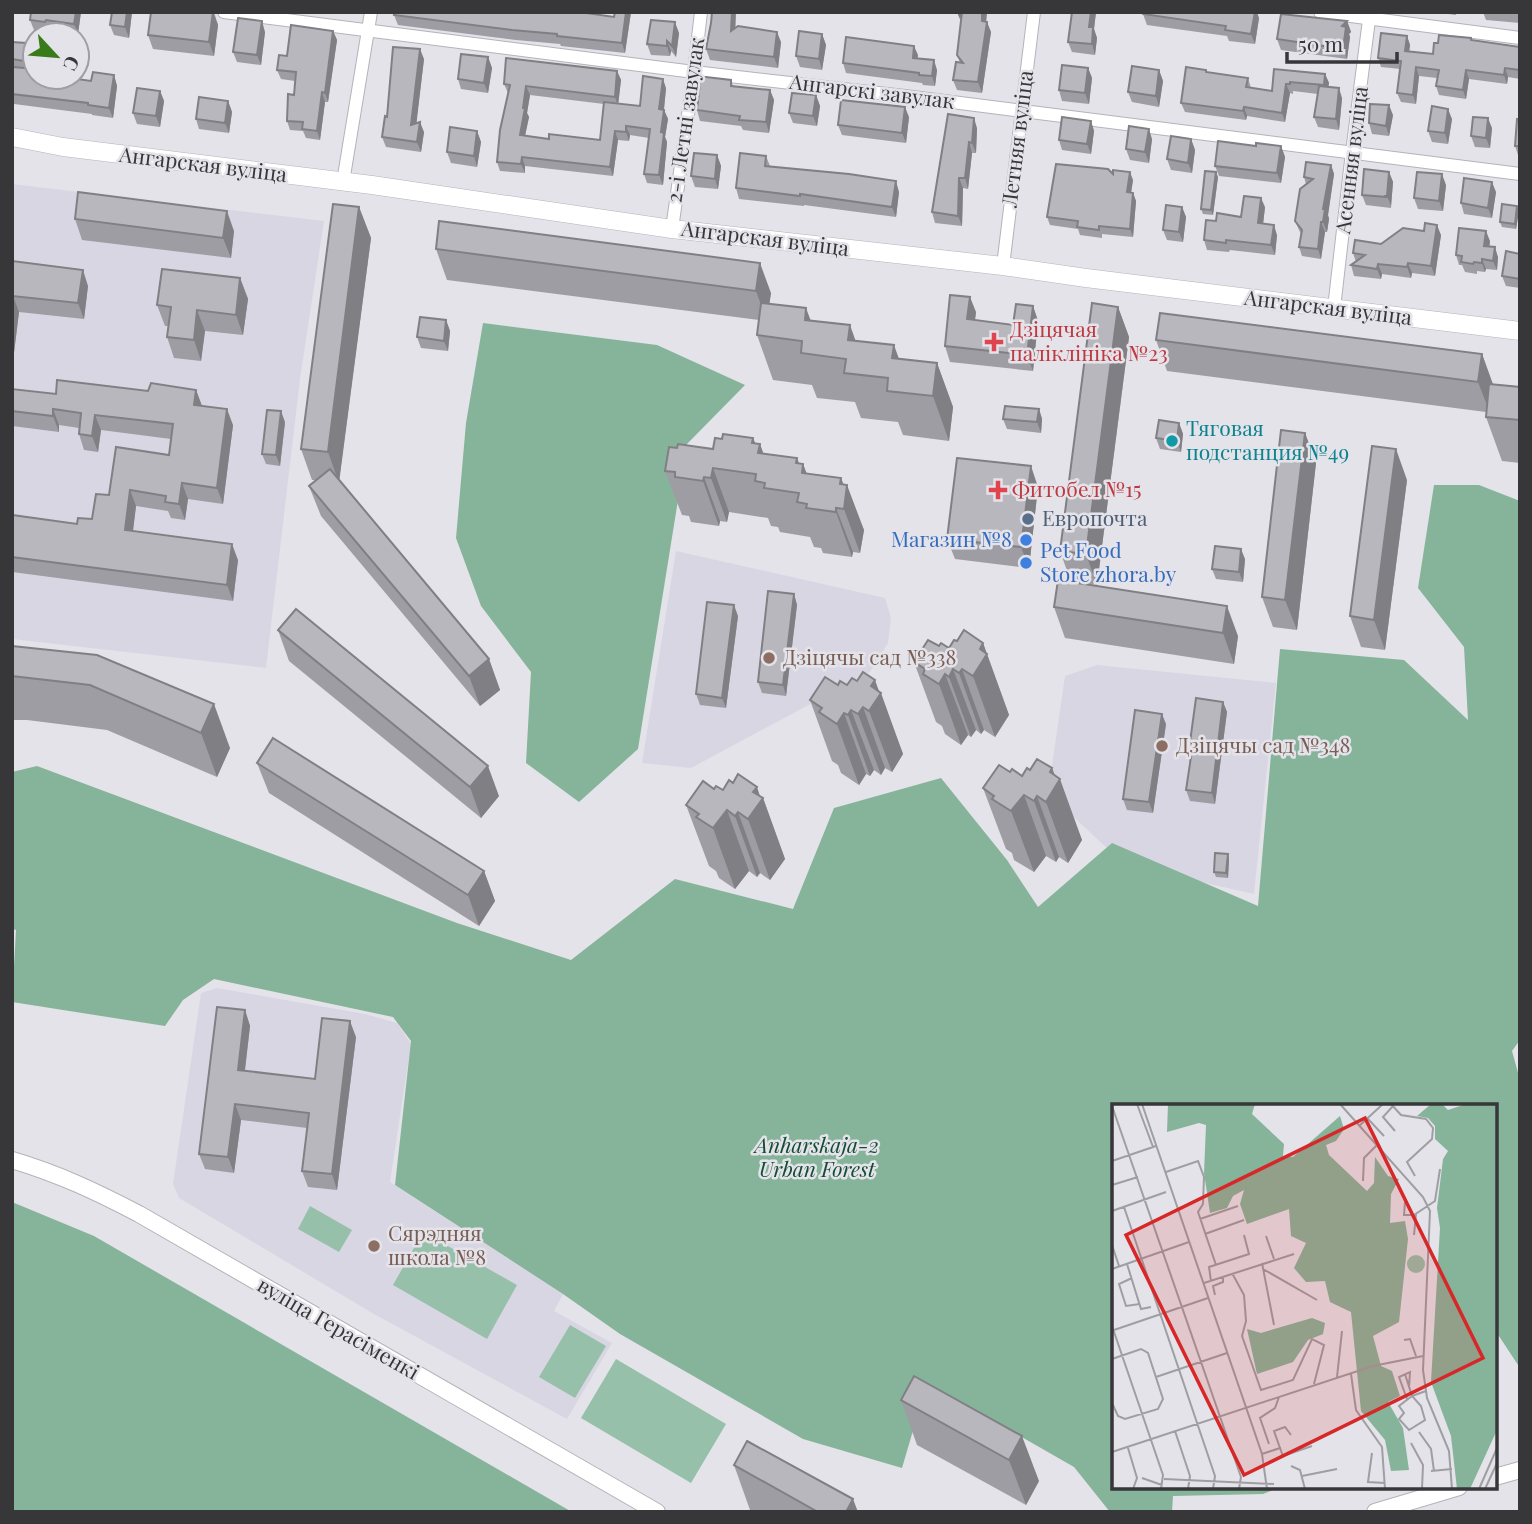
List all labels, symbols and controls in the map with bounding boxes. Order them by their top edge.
north arrow [21,21,91,91]
scale bar [1287,21,1397,65]
text: 50 m [1298,29,1344,57]
street label: 2-і Летні завулак [659,35,709,204]
text: С [58,52,87,76]
street label: Ангарскі завулак [787,66,956,114]
street label: Летняя вуліца [994,68,1038,210]
street label: Асенняя вуліца [1327,84,1373,236]
street label: Ангарская вуліца [117,139,289,187]
street label: Ангарская вуліца [679,213,851,261]
street label: Ангарская вуліца [1242,282,1414,330]
place label: Дзіцячая паліклініка №23 [1010,314,1168,366]
marker: Дзіцячая паліклініка №23 [984,332,1004,352]
place label: Тяговая подстанция №49 [1186,413,1349,465]
marker: Тяговая подстанция №49 [1164,433,1180,449]
place label: Фитобел №15 [1012,474,1142,502]
marker: Фитобел №15 [990,482,1006,498]
place label: Европочта [1042,503,1148,531]
marker: Европочта [1020,511,1036,527]
place label: Магазин №8 [891,524,1012,552]
marker: Магазин №8 [1018,532,1034,548]
place label: Pet Food Store zhora.by [1040,535,1177,587]
marker: Pet Food Store zhora.by [1018,555,1034,571]
place label: Дзіцячы сад №338 [783,642,956,670]
marker: Дзіцячы сад №338 [761,650,777,666]
place label: Дзіцячы сад №348 [1176,730,1350,758]
marker: Дзіцячы сад №348 [1154,738,1170,754]
inset map [1112,1104,1497,1489]
park label: Anharskaja-2 Urban Forest [753,1130,879,1182]
place label: Сярэдняя школа №8 [388,1218,486,1270]
marker: Сярэдняя школа №8 [366,1238,382,1254]
street label: вуліца Герасіменкі [253,1270,425,1385]

